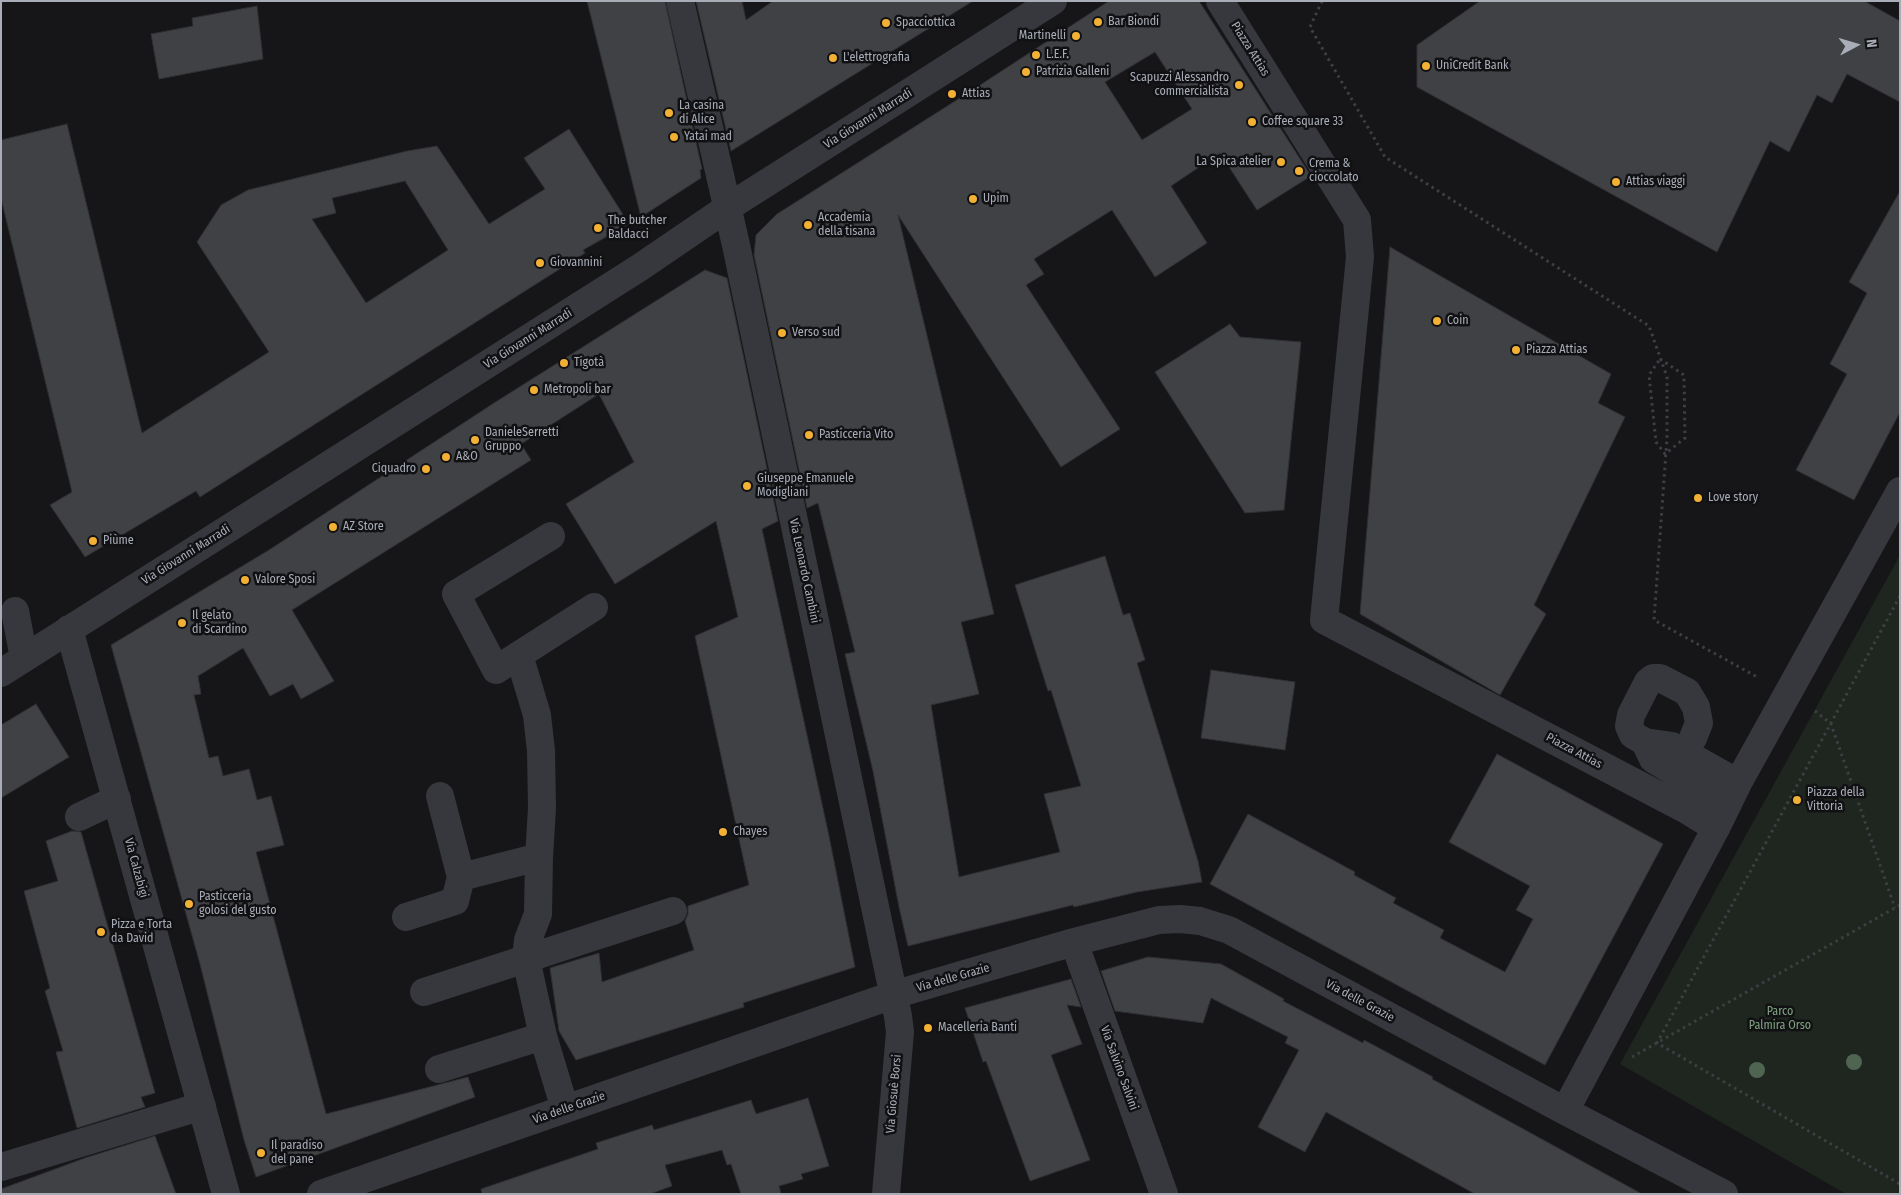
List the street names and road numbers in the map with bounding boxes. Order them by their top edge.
street label: Piazza Attias [1228,19,1272,79]
street label: Via Giovanni Marradi [821,86,915,152]
street label: Via Giovanni Marradi [481,306,575,372]
street label: Via Leonardo Cambini [786,517,822,625]
street label: Via Giovanni Marradi [139,522,233,588]
street label: Piazza Attias [1544,730,1604,772]
street label: Via Calzabigi [121,836,151,900]
street label: Via delle Grazie [915,961,991,995]
street label: Via delle Grazie [1323,977,1397,1025]
street label: Via Salvino Salvini [1097,1024,1141,1112]
street label: Via Giosuè Borsi [883,1054,905,1134]
street label: Via delle Grazie [531,1089,607,1127]

